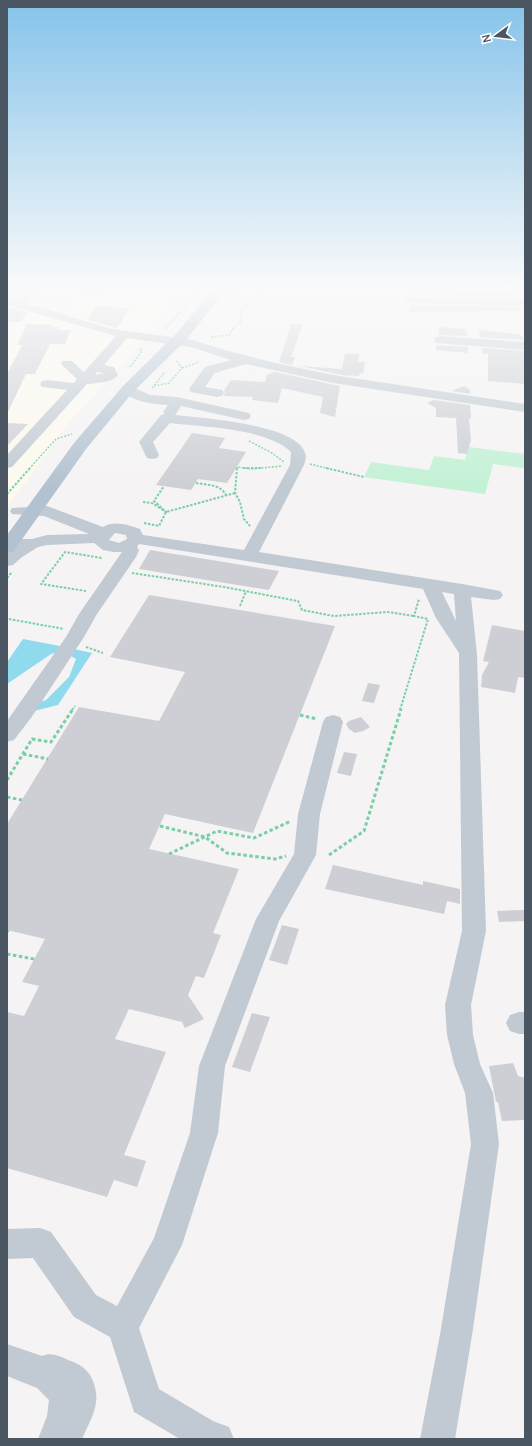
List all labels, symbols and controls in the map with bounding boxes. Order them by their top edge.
north arrow [476,16,516,56]
text: N [478,33,494,44]

